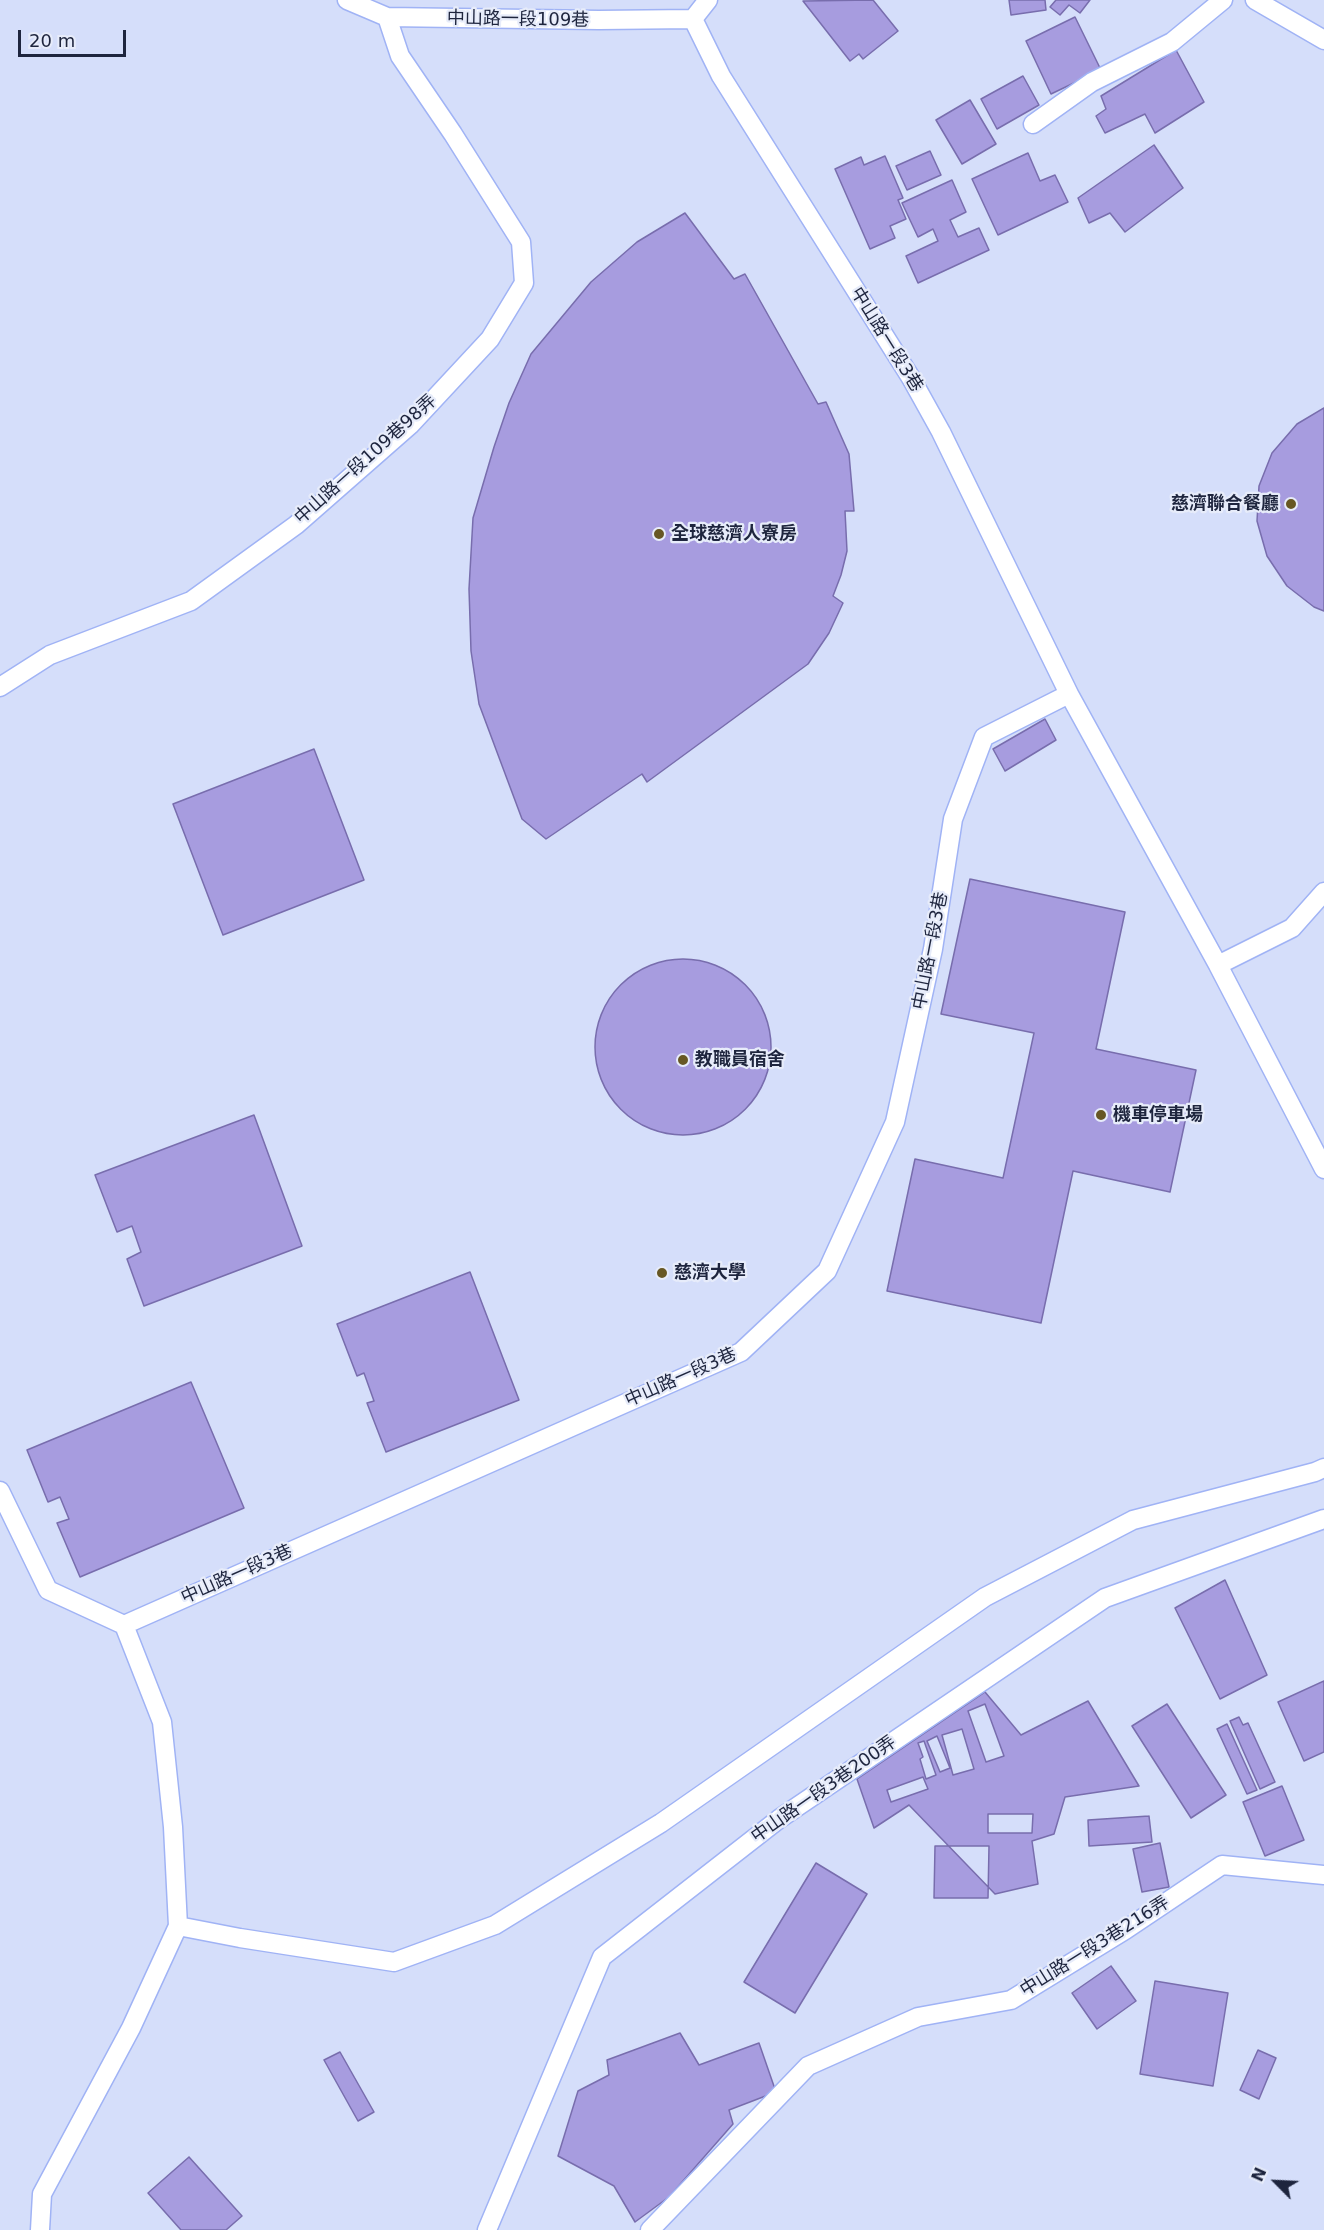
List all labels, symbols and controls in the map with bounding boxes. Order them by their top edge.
street label: 中山路一段109巷 [447,8,589,32]
scale bar [21,18,129,56]
text: 20 m [29,30,75,51]
street label: 中山路一段3巷 [845,284,927,396]
street label: 中山路一段109巷98弄 [291,391,441,529]
place label: 慈濟聯合餐廳 [1171,493,1279,515]
marker: 慈濟聯合餐廳 [1284,497,1298,511]
place label: 全球慈濟人寮房 [671,523,797,545]
marker: 全球慈濟人寮房 [652,527,666,541]
street label: 中山路一段3巷 [909,890,953,1012]
place label: 教職員宿舍 [695,1049,785,1071]
marker: 教職員宿舍 [676,1053,690,1067]
place label: 機車停車場 [1113,1104,1203,1126]
marker: 機車停車場 [1094,1108,1108,1122]
place label: 慈濟大學 [674,1262,746,1284]
marker: 慈濟大學 [655,1266,669,1280]
street label: 中山路一段3巷 [622,1344,740,1412]
street label: 中山路一段3巷 [178,1541,296,1609]
street label: 中山路一段3巷200弄 [747,1732,901,1848]
street label: 中山路一段3巷216弄 [1016,1892,1174,2002]
north arrow [1246,2152,1306,2212]
text: N [1248,2165,1270,2184]

